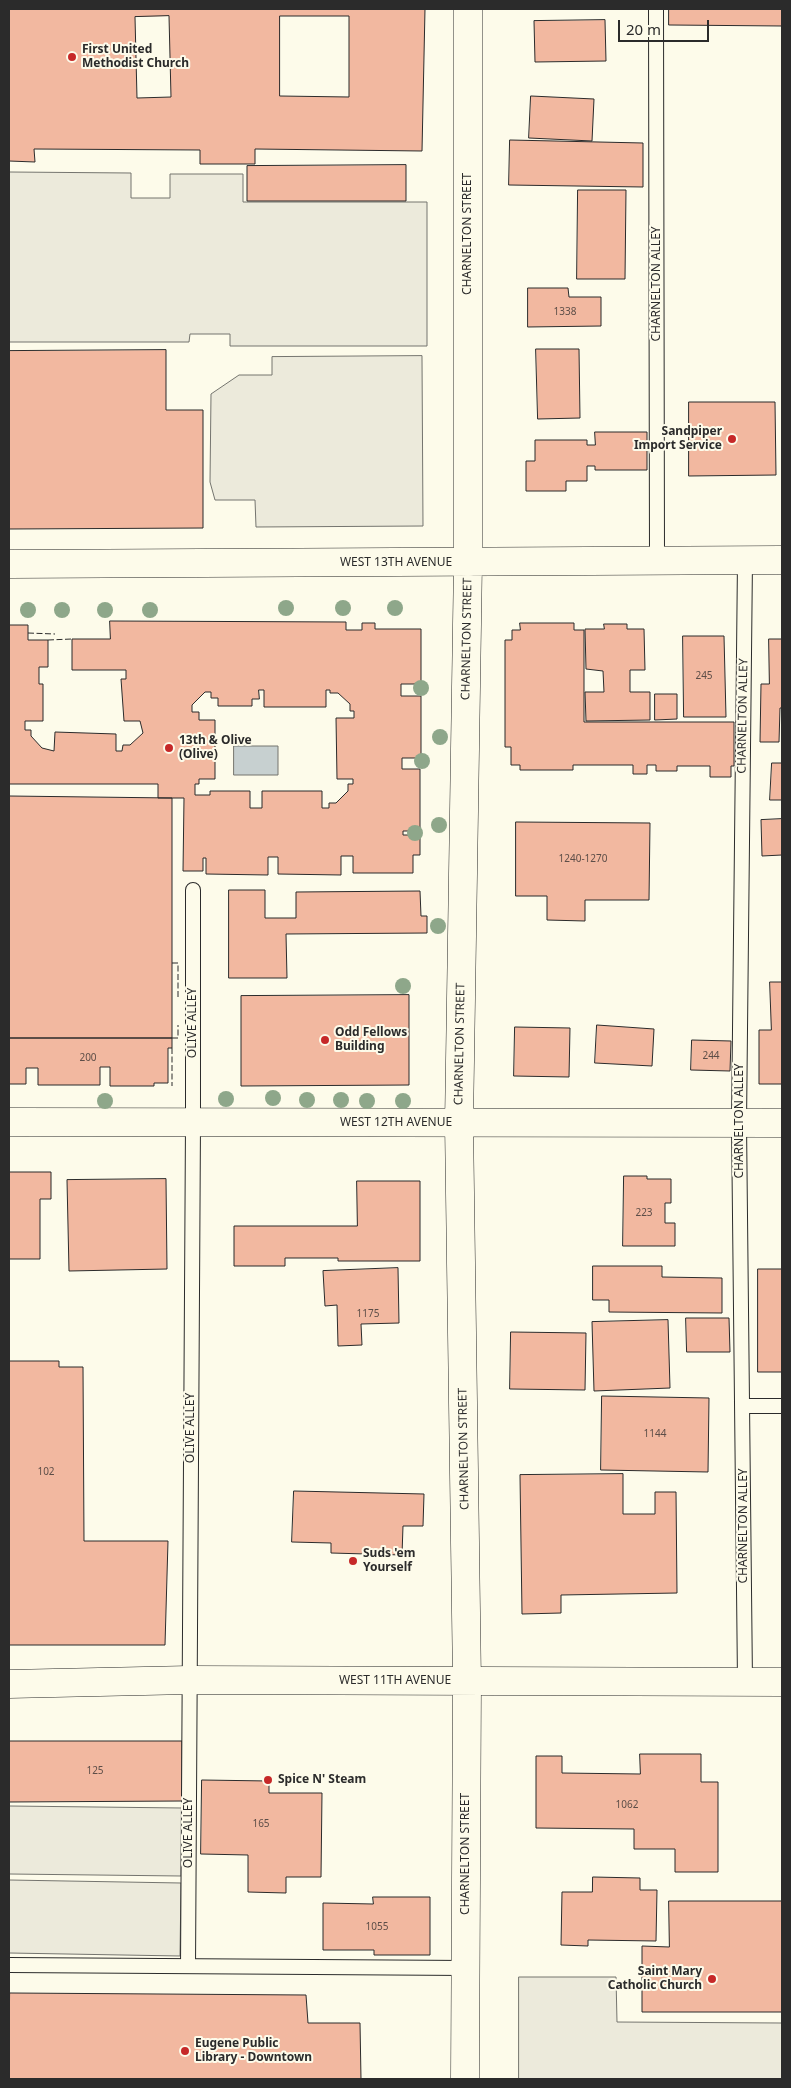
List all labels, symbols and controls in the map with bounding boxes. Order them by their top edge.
scale bar [621,10,712,42]
text: 20 m [626,19,661,39]
place label: First United Methodist Church [82,43,189,71]
marker: First United Methodist Church [66,51,78,63]
street label: CHARNELTON STREET [461,173,475,295]
street label: CHARNELTON ALLEY [650,226,664,342]
house number: 1338 [554,306,576,318]
place label: Sandpiper Import Service [634,425,722,453]
marker: Sandpiper Import Service [726,433,738,445]
street label: WEST 13TH AVENUE [340,556,452,570]
street label: CHARNELTON STREET [459,578,475,700]
street label: CHARNELTON ALLEY [735,658,751,774]
house number: 245 [695,670,713,682]
place label: 13th & Olive (Olive) [179,734,252,762]
marker: 13th & Olive (Olive) [163,742,175,754]
house number: 1240-1270 [559,853,607,865]
street label: CHARNELTON STREET [452,983,468,1105]
street label: OLIVE ALLEY [186,988,200,1058]
place label: Odd Fellows Building [335,1026,407,1054]
marker: Odd Fellows Building [319,1034,331,1046]
house number: 244 [702,1050,720,1062]
house number: 200 [79,1052,97,1064]
street label: CHARNELTON ALLEY [733,1063,747,1179]
street label: WEST 12TH AVENUE [340,1116,452,1130]
house number: 223 [635,1207,653,1219]
house number: 1175 [357,1308,379,1320]
street label: CHARNELTON STREET [456,1388,472,1510]
street label: OLIVE ALLEY [184,1393,198,1463]
house number: 1144 [644,1428,666,1440]
house number: 102 [37,1466,55,1478]
street label: CHARNELTON ALLEY [737,1468,751,1584]
place label: Suds 'em Yourself [363,1547,415,1575]
marker: Suds 'em Yourself [347,1555,359,1567]
street label: WEST 11TH AVENUE [339,1674,451,1688]
house number: 125 [86,1765,104,1777]
place label: Spice N' Steam [278,1773,366,1787]
marker: Spice N' Steam [262,1774,274,1786]
street label: CHARNELTON STREET [459,1793,473,1915]
street label: OLIVE ALLEY [182,1798,196,1868]
house number: 1062 [616,1799,638,1811]
house number: 165 [252,1818,270,1830]
house number: 1055 [366,1921,388,1933]
place label: Saint Mary Catholic Church [608,1965,702,1993]
marker: Saint Mary Catholic Church [706,1973,718,1985]
place label: Eugene Public Library - Downtown [195,2037,312,2065]
marker: Eugene Public Library - Downtown [179,2045,191,2057]

